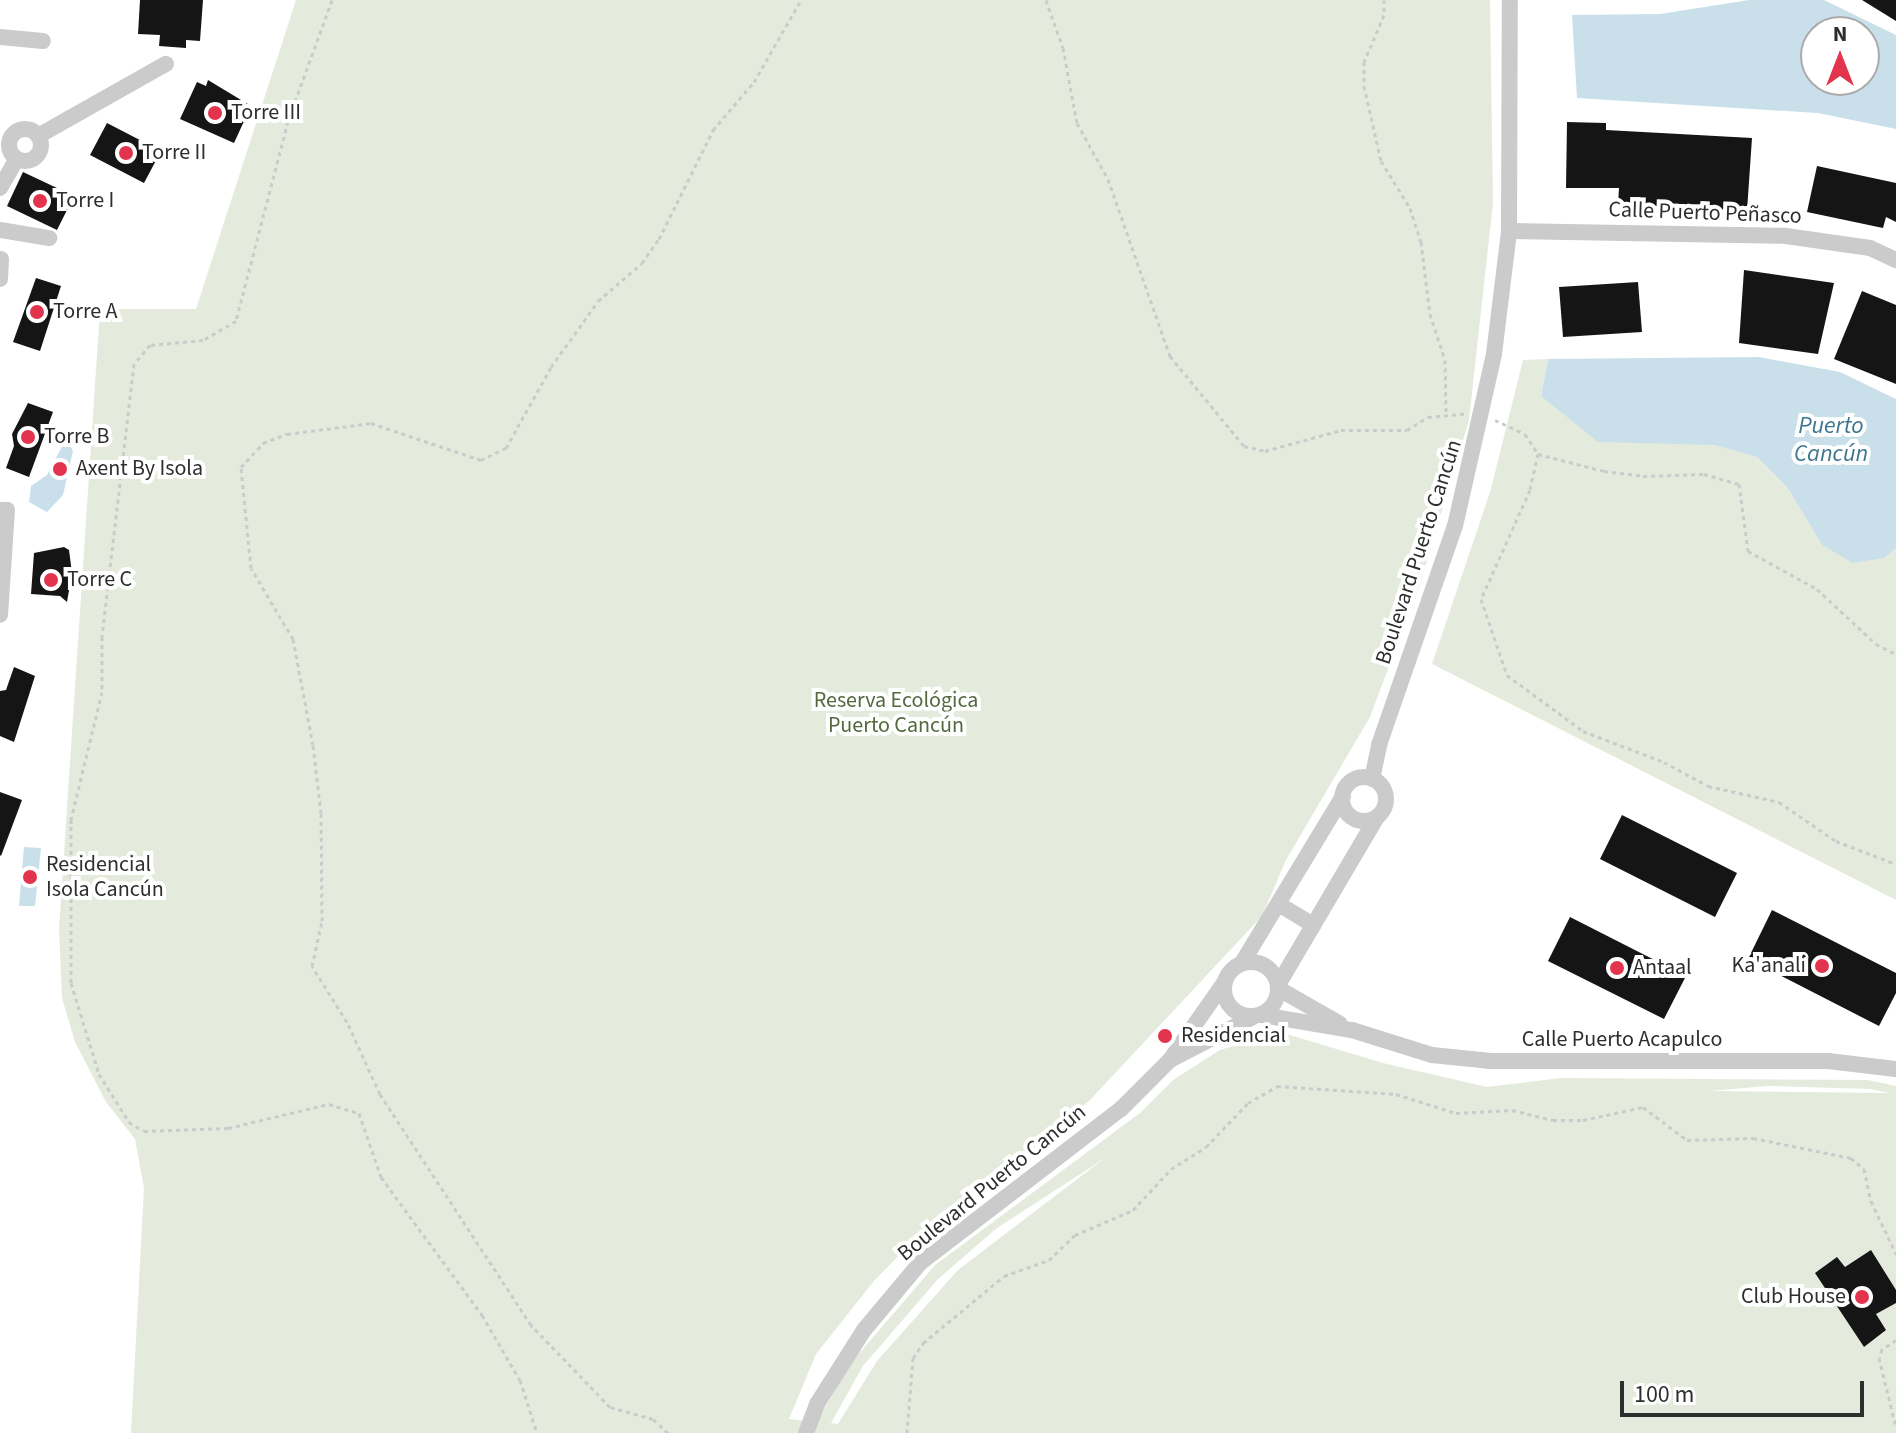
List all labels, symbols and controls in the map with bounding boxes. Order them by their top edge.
north arrow [1800,16,1880,96]
text: N [1833,18,1847,50]
place label: Torre III [231,100,301,126]
marker: Torre III [206,104,224,122]
place label: Torre II [142,140,206,166]
marker: Torre II [117,144,135,162]
place label: Torre I [56,188,114,214]
marker: Torre I [31,192,49,210]
street label: Calle Puerto Peñasco [1608,196,1802,230]
place label: Torre A [53,299,118,325]
marker: Torre A [28,303,46,321]
water label: Puerto Cancún [1794,412,1868,468]
place label: Torre B [44,424,110,450]
marker: Torre B [19,428,37,446]
street label: Boulevard Puerto Cancún [1370,436,1468,668]
place label: Axent By Isola [76,456,203,482]
marker: Axent By Isola [51,460,69,478]
place label: Torre C [67,567,132,593]
marker: Torre C [42,571,60,589]
park label: Reserva Ecológica Puerto Cancún [814,687,978,738]
place label: Residencial Isola Cancún [46,851,164,902]
marker: Residencial Isola Cancún [21,868,39,886]
place label: Ka'anali [1731,953,1806,979]
place label: Antaal [1633,955,1692,981]
marker: Ka'anali [1813,957,1831,975]
marker: Antaal [1608,959,1626,977]
place label: Residencial [1181,1023,1286,1049]
marker: Residencial [1156,1027,1174,1045]
street label: Calle Puerto Acapulco [1522,1027,1722,1053]
street label: Boulevard Puerto Cancún [893,1099,1091,1267]
place label: Club House [1741,1284,1846,1310]
marker: Club House [1853,1288,1871,1306]
scale bar [1624,1365,1868,1415]
text: 100 m [1634,1377,1694,1412]

